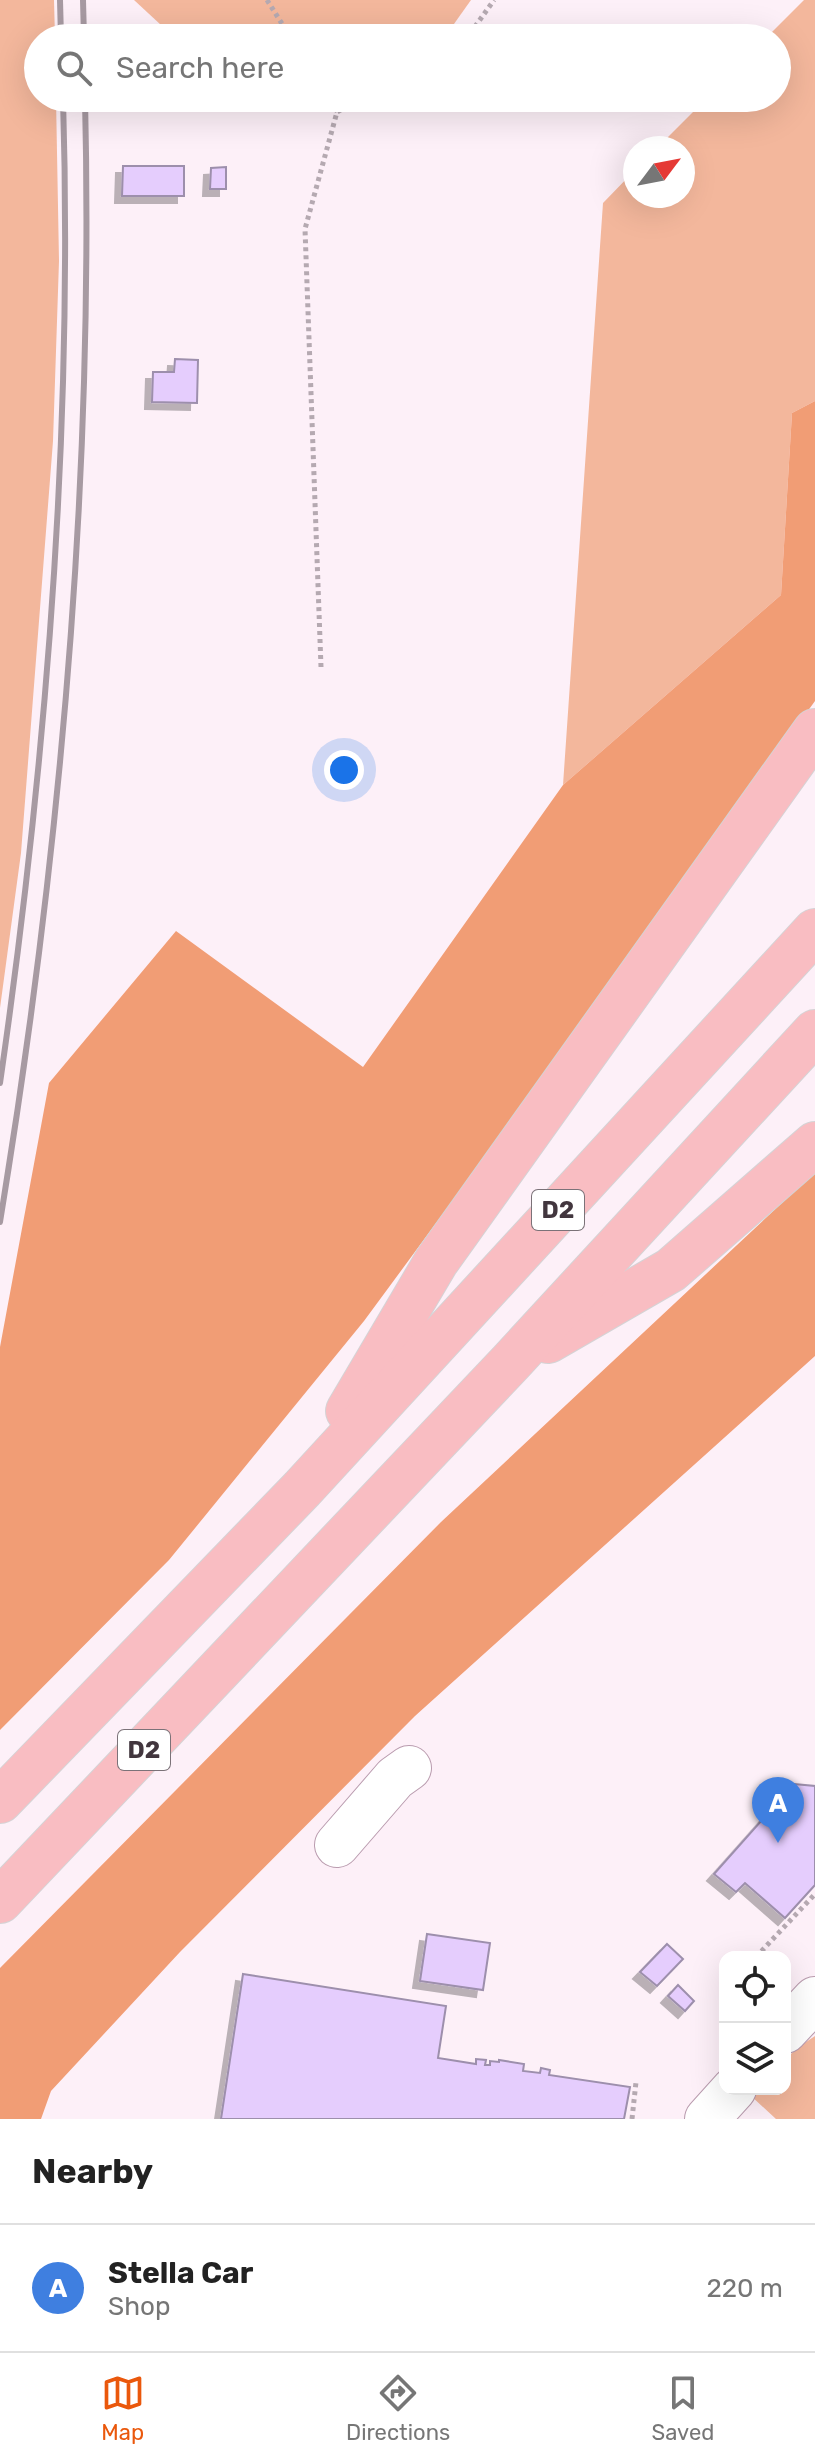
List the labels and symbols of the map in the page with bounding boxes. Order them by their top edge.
north arrow [623,136,695,208]
your location [324,750,364,790]
road number: D2 [532,1190,584,1230]
road number: D2 [118,1730,170,1770]
pin: A [752,1777,804,1843]

